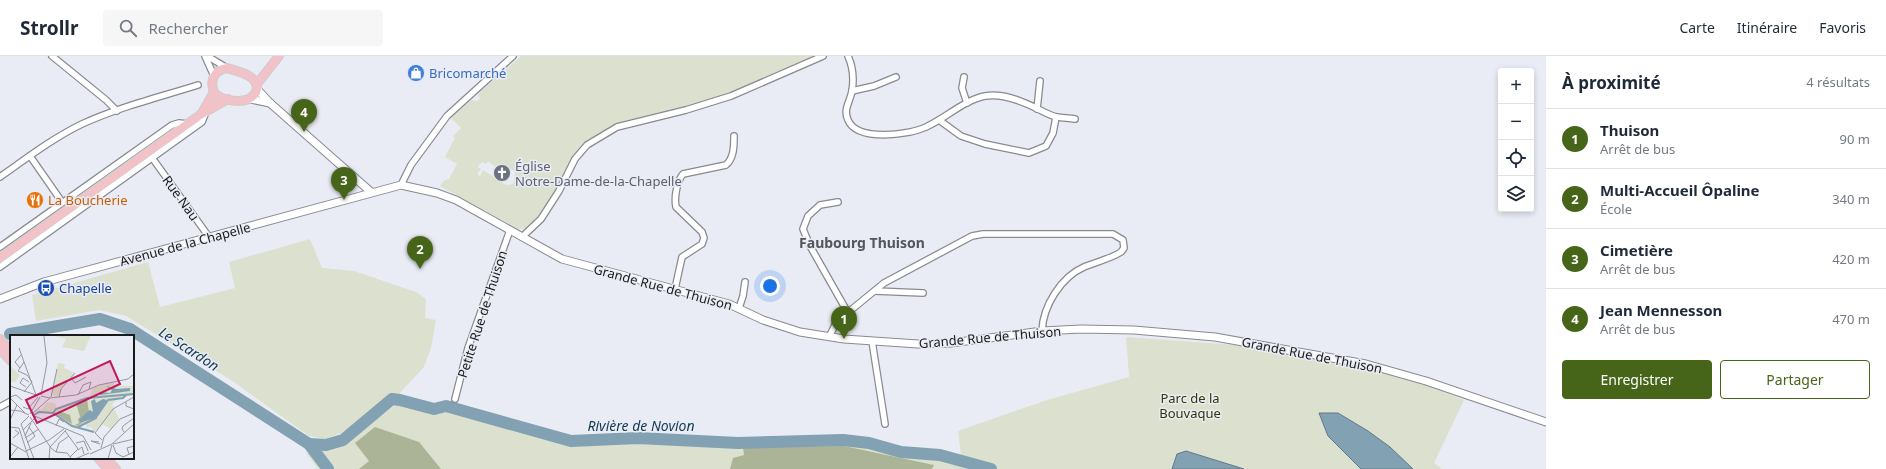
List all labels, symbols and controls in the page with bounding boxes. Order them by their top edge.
search box [103,10,383,46]
text: Strollr [20,15,79,41]
icon: search [117,17,139,39]
text: Rechercher [149,18,228,38]
text: Carte [1679,18,1715,37]
text: Itinéraire [1737,18,1797,37]
text: Favoris [1819,18,1866,37]
shop icon: Bricomarché [406,63,426,83]
place label: Bricomarché [429,64,506,82]
map controls [1498,68,1534,212]
button: + [1498,68,1534,104]
text: À proximité [1562,71,1661,94]
text: 4 résultats [1806,73,1870,91]
pin: 4 [291,99,317,132]
button: − [1498,104,1534,140]
text: Thuison [1600,120,1659,140]
text: 1 [1571,130,1579,148]
text: 90 m [1840,130,1870,148]
button: locate [1498,140,1534,176]
text: Arrêt de bus [1600,140,1675,158]
place label: Église Notre-Dame-de-la-Chapelle [515,157,682,190]
church icon: Église Notre-Dame-de-la-Chapelle [492,163,512,183]
pin: 3 [331,167,357,200]
street label: Rue Nau [158,172,204,224]
button: layers [1498,176,1534,212]
text: Multi-Accueil Ôpaline [1600,180,1760,200]
restaurant icon: La Boucherie [25,190,45,210]
text: 2 [1571,190,1579,208]
text: 340 m [1832,190,1870,208]
place label: La Boucherie [48,191,128,209]
text: École [1600,200,1632,218]
street label: Avenue de la Chapelle [118,218,252,270]
district label: Faubourg Thuison [799,233,925,252]
pin: 2 [407,236,433,269]
text: Cimetière [1600,240,1673,260]
street label: Petite Rue de Thuison [453,248,511,380]
text: 3 [1571,250,1579,268]
text: 420 m [1832,250,1870,268]
street label: Grande Rue de Thuison [592,260,734,314]
text: Arrêt de bus [1600,260,1675,278]
your location [760,276,780,296]
bus stop icon: Chapelle [36,278,56,298]
place label: Chapelle [59,279,112,297]
text: Jean Mennesson [1600,300,1722,320]
pin: 1 [831,306,857,339]
text: 4 [1571,310,1579,328]
text: 470 m [1832,310,1870,328]
text: Arrêt de bus [1600,320,1675,338]
water label: Le Scardon [156,322,223,375]
street label: Grande Rue de Thuison [918,322,1062,352]
street label: Grande Rue de Thuison [1240,333,1384,377]
inset map [10,335,134,459]
button: Enregistrer [1562,360,1712,399]
button: Partager [1720,360,1870,399]
park label: Parc de la Bouvaque [1159,389,1221,422]
water label: Rivière de Novion [587,416,695,435]

